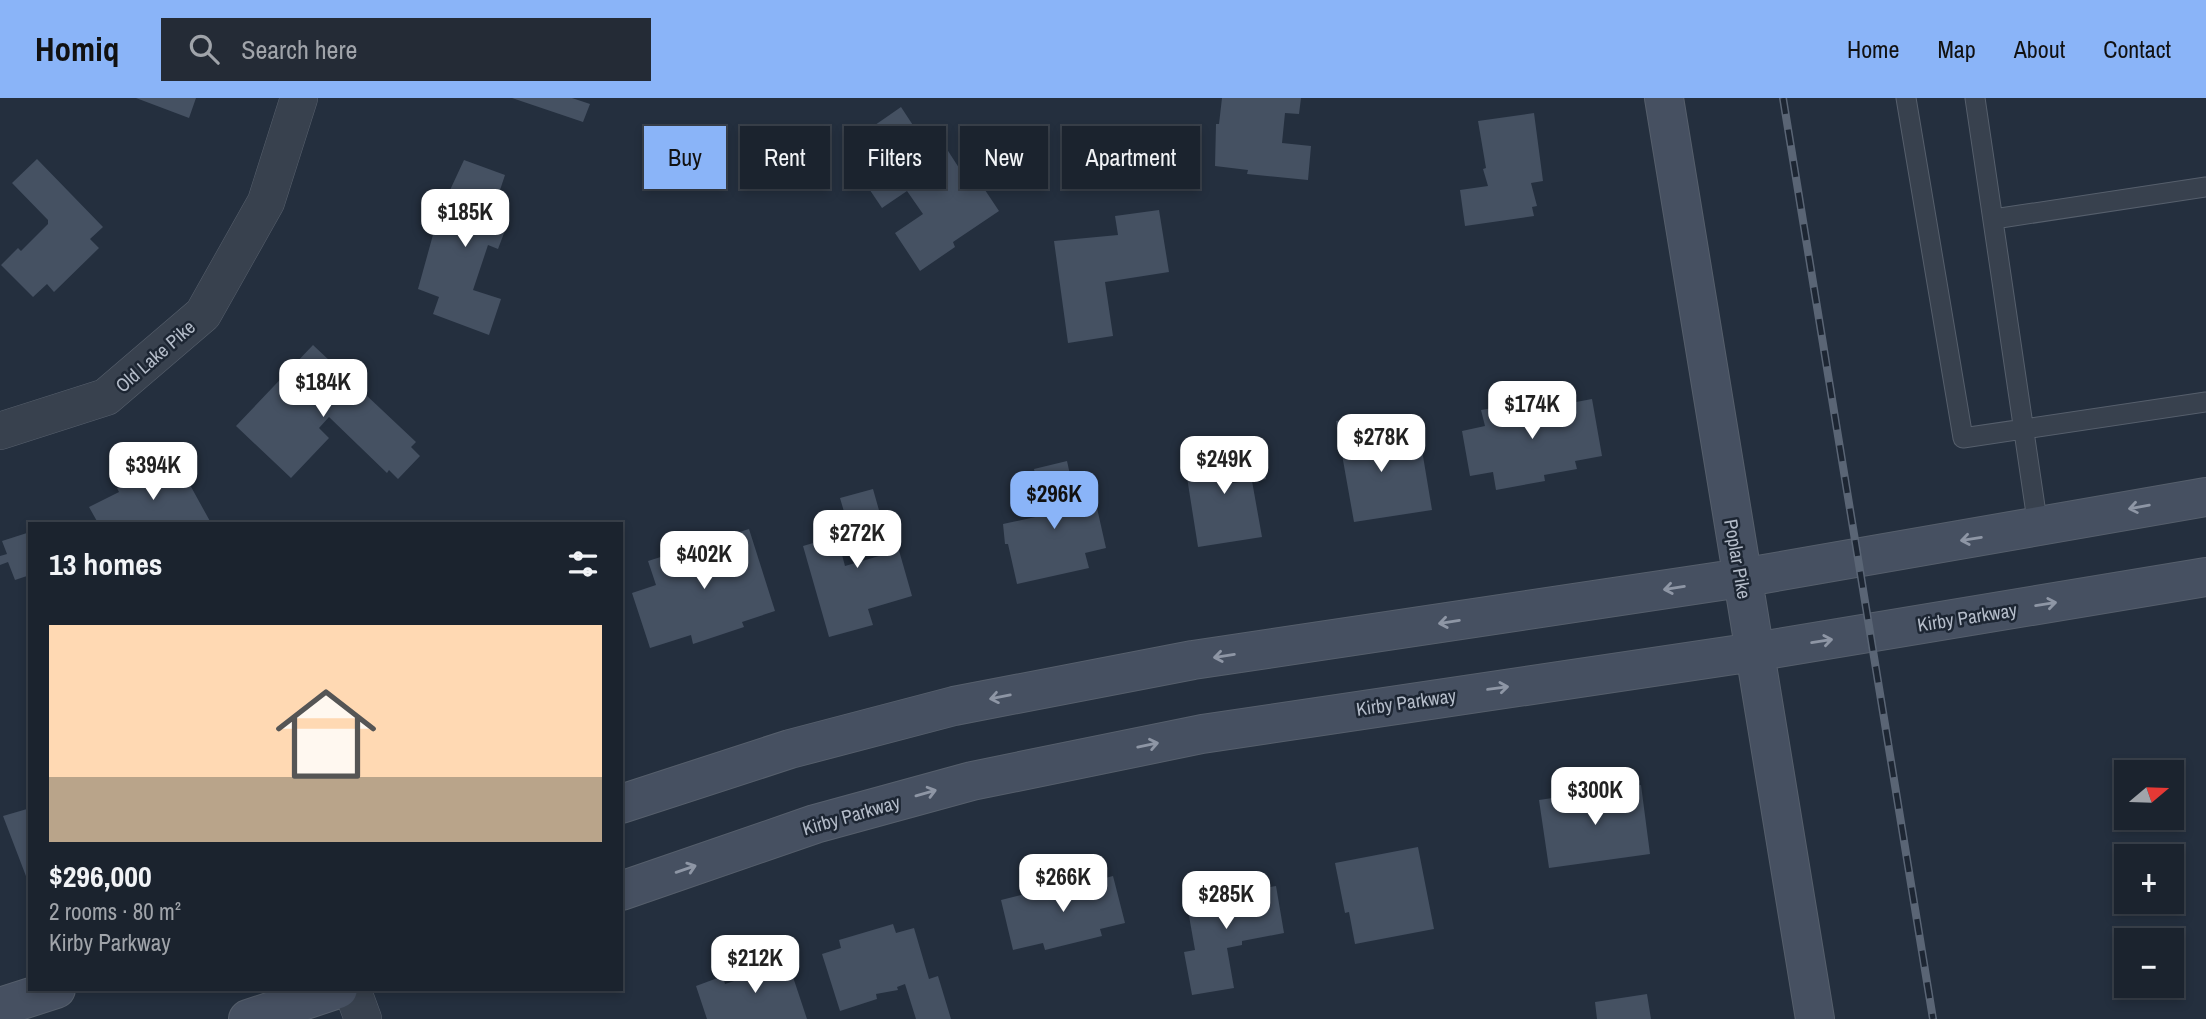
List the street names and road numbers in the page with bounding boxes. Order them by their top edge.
street label: Old Lake Pike [110,314,200,398]
street label: Poplar Pike [1718,517,1758,601]
street label: Kirby Parkway [1915,596,2019,638]
street label: Kirby Parkway [1354,682,1458,722]
street label: Kirby Parkway [799,789,903,841]

